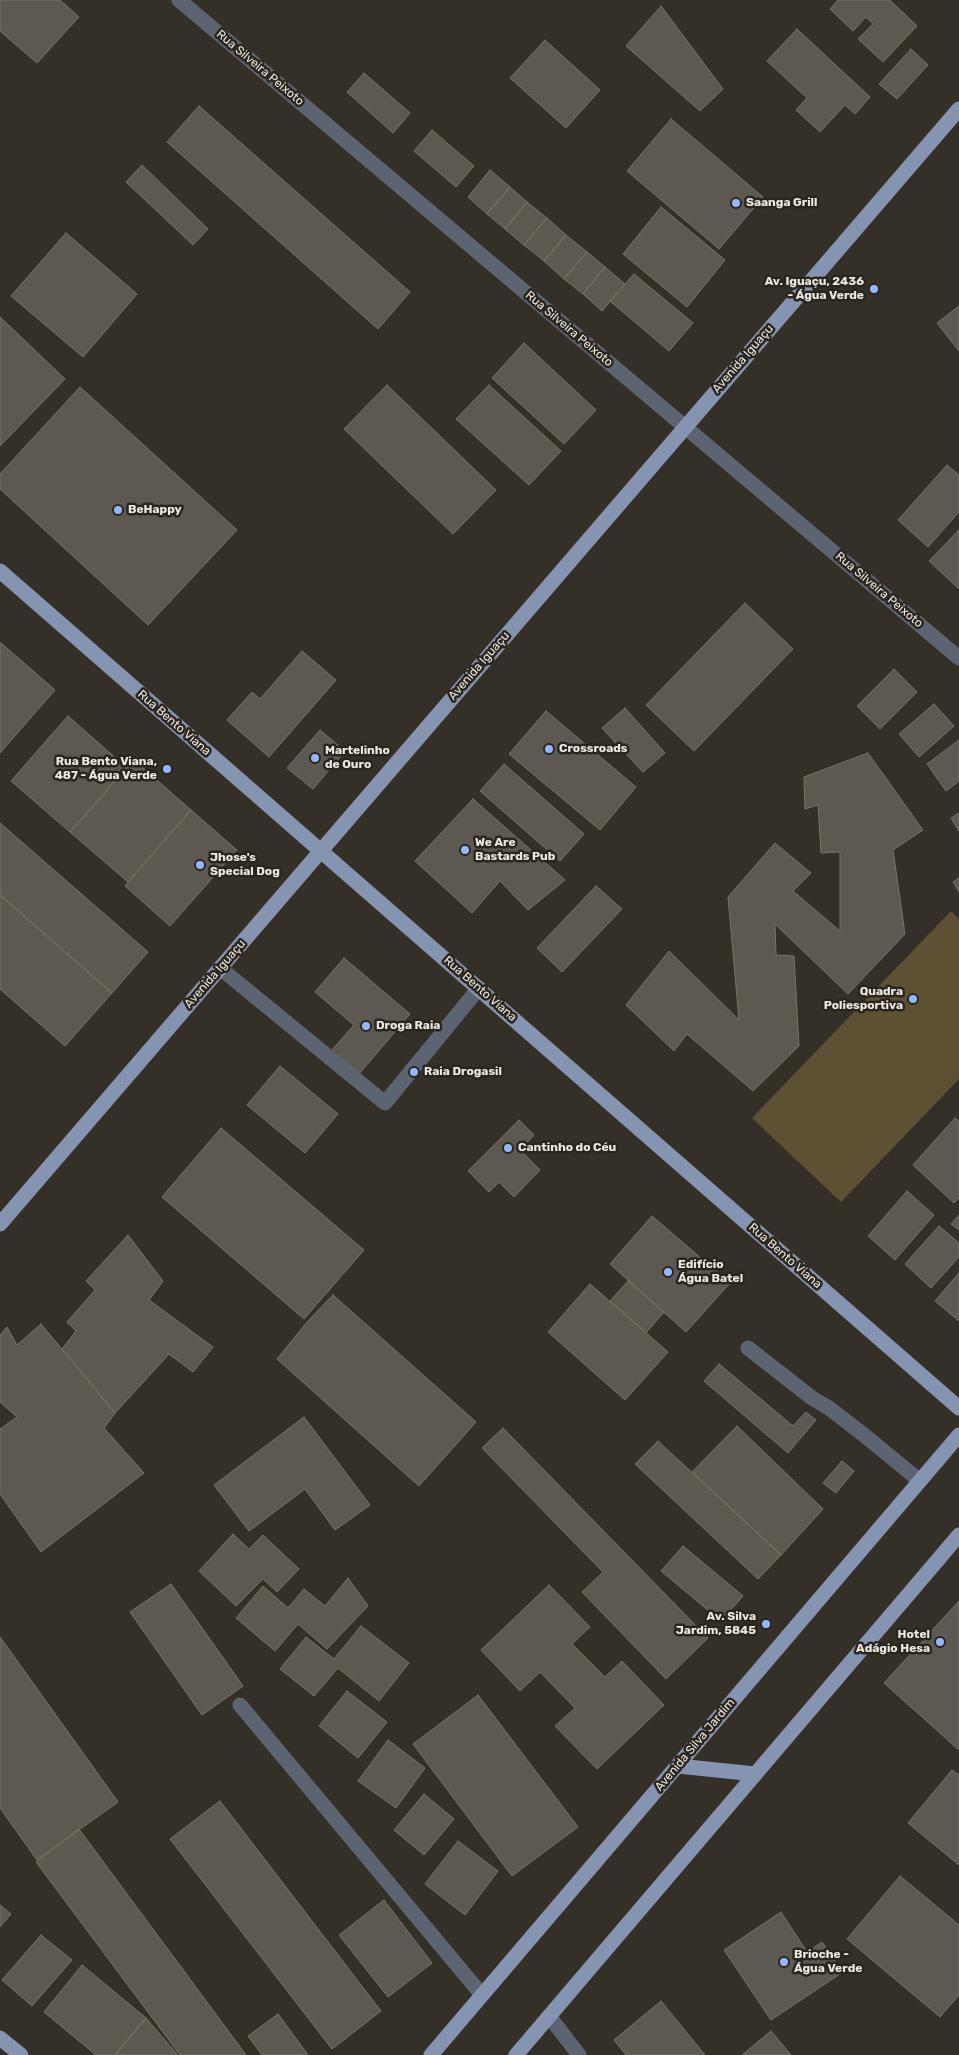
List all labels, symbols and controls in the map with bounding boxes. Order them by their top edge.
street label: Rua Silveira Peixoto [213,27,307,109]
place label: Saanga Grill [746,196,817,210]
marker: Saanga Grill [730,197,742,209]
place label: Av. Iguaçu, 2436 - Água Verde [765,275,864,303]
marker: Av. Iguaçu, 2436 - Água Verde [868,283,880,295]
street label: Rua Silveira Peixoto [522,288,616,370]
street label: Avenida Iguaçu [709,322,777,396]
place label: BeHappy [128,503,182,517]
marker: BeHappy [112,504,124,516]
street label: Rua Silveira Peixoto [832,549,926,631]
street label: Avenida Iguaçu [445,629,513,703]
street label: Rua Bento Viana [134,687,214,759]
place label: Crossroads [559,742,627,756]
marker: Crossroads [543,743,555,755]
place label: Martelinho de Ouro [325,744,390,772]
marker: Martelinho de Ouro [309,752,321,764]
place label: Rua Bento Viana, 487 - Água Verde [55,755,157,783]
marker: Rua Bento Viana, 487 - Água Verde [161,763,173,775]
place label: We Are Bastards Pub [475,836,555,864]
marker: We Are Bastards Pub [459,844,471,856]
place label: Jhose's Special Dog [210,851,280,879]
marker: Jhose's Special Dog [194,859,206,871]
street label: Avenida Iguaçu [181,937,249,1011]
street label: Rua Bento Viana [440,953,520,1025]
place label: Quadra Poliesportiva [824,985,903,1013]
marker: Quadra Poliesportiva [907,993,919,1005]
place label: Droga Raia [376,1019,440,1033]
marker: Droga Raia [360,1020,372,1032]
place label: Raia Drogasil [424,1065,502,1079]
marker: Raia Drogasil [408,1066,420,1078]
place label: Cantinho do Céu [518,1141,616,1155]
marker: Cantinho do Céu [502,1142,514,1154]
street label: Rua Bento Viana [745,1220,825,1292]
place label: Edifício Água Batel [678,1258,743,1286]
marker: Edifício Água Batel [662,1266,674,1278]
place label: Av. Silva Jardim, 5845 [676,1610,756,1638]
marker: Av. Silva Jardim, 5845 [760,1618,772,1630]
place label: Hotel Adágio Hesa [856,1628,930,1656]
marker: Hotel Adágio Hesa [934,1636,946,1648]
street label: Avenida Silva Jardim [652,1696,738,1794]
place label: Brioche - Água Verde [794,1948,862,1976]
marker: Brioche - Água Verde [778,1956,790,1968]

